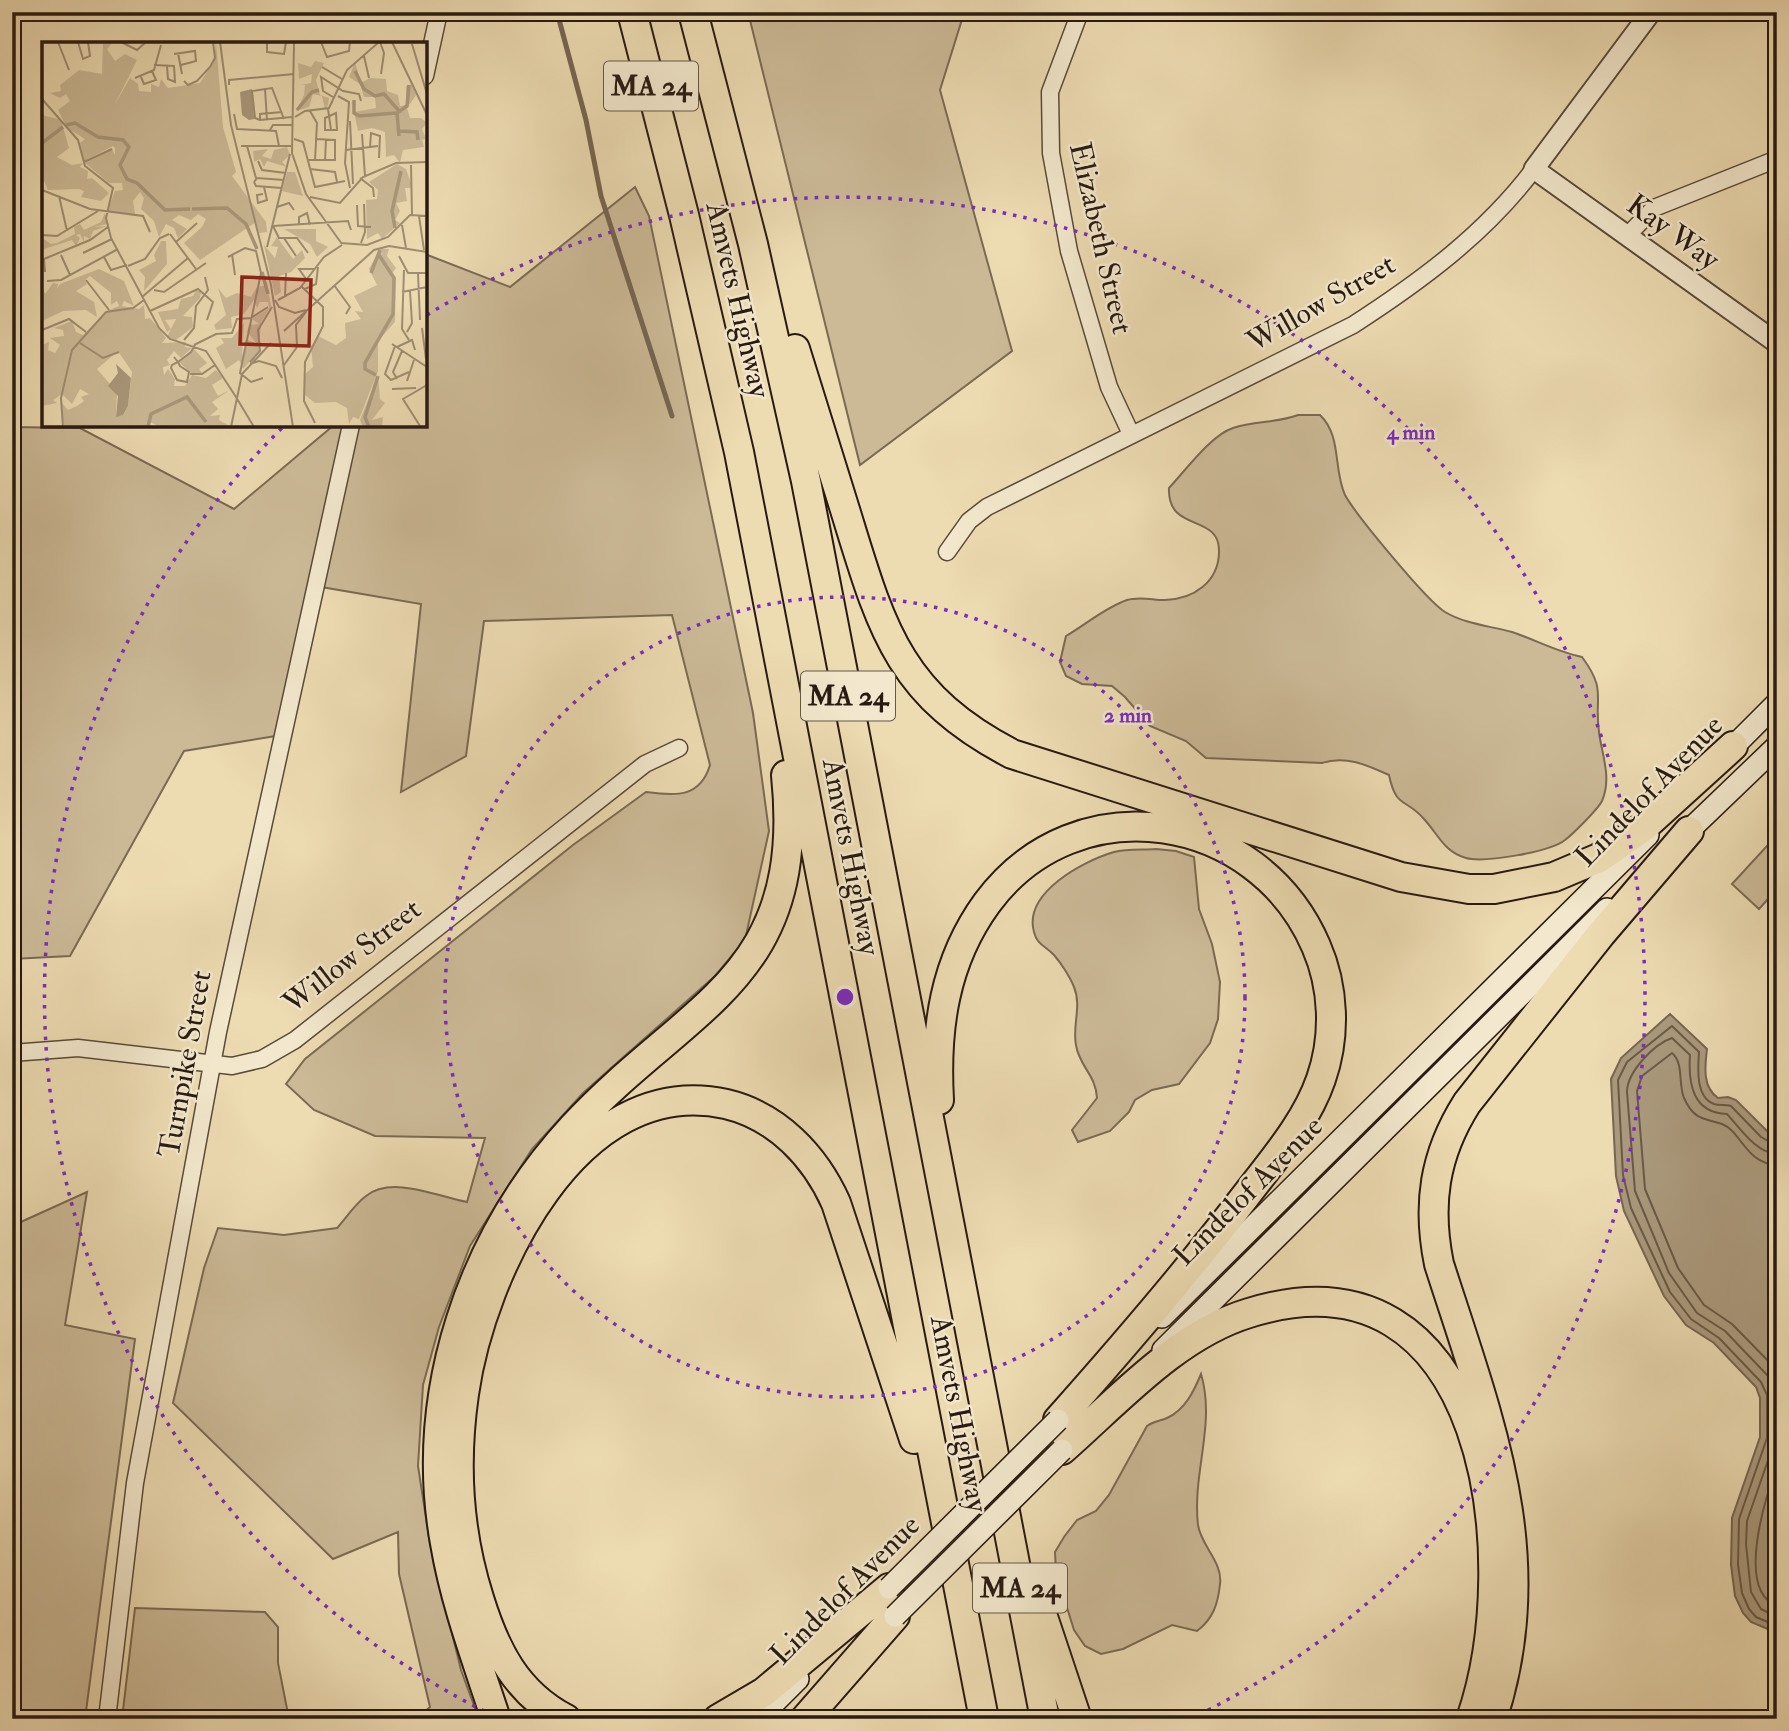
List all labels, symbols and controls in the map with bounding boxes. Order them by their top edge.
inset map [42,42,427,427]
road number: MA 24 [604,62,698,110]
street label: Elizabeth Street [1061,139,1141,338]
street label: Kay Way [1619,186,1727,278]
street label: Amvets Highway [697,198,779,402]
street label: Willow Street [1239,246,1402,361]
text: 4 min [1386,419,1435,446]
road number: MA 24 [801,672,895,720]
text: 2 min [1104,702,1152,729]
street label: Lindelof Avenue [1567,707,1731,875]
street label: Amvets Highway [814,754,888,959]
street label: Willow Street [275,890,429,1022]
street label: Turnpike Street [150,967,220,1160]
centre of rings [833,985,857,1009]
street label: Lindelof Avenue [1165,1108,1331,1274]
street label: Amvets Highway [922,1311,996,1516]
street label: Lindelof Avenue [762,1507,928,1673]
road number: MA 24 [973,1564,1067,1612]

